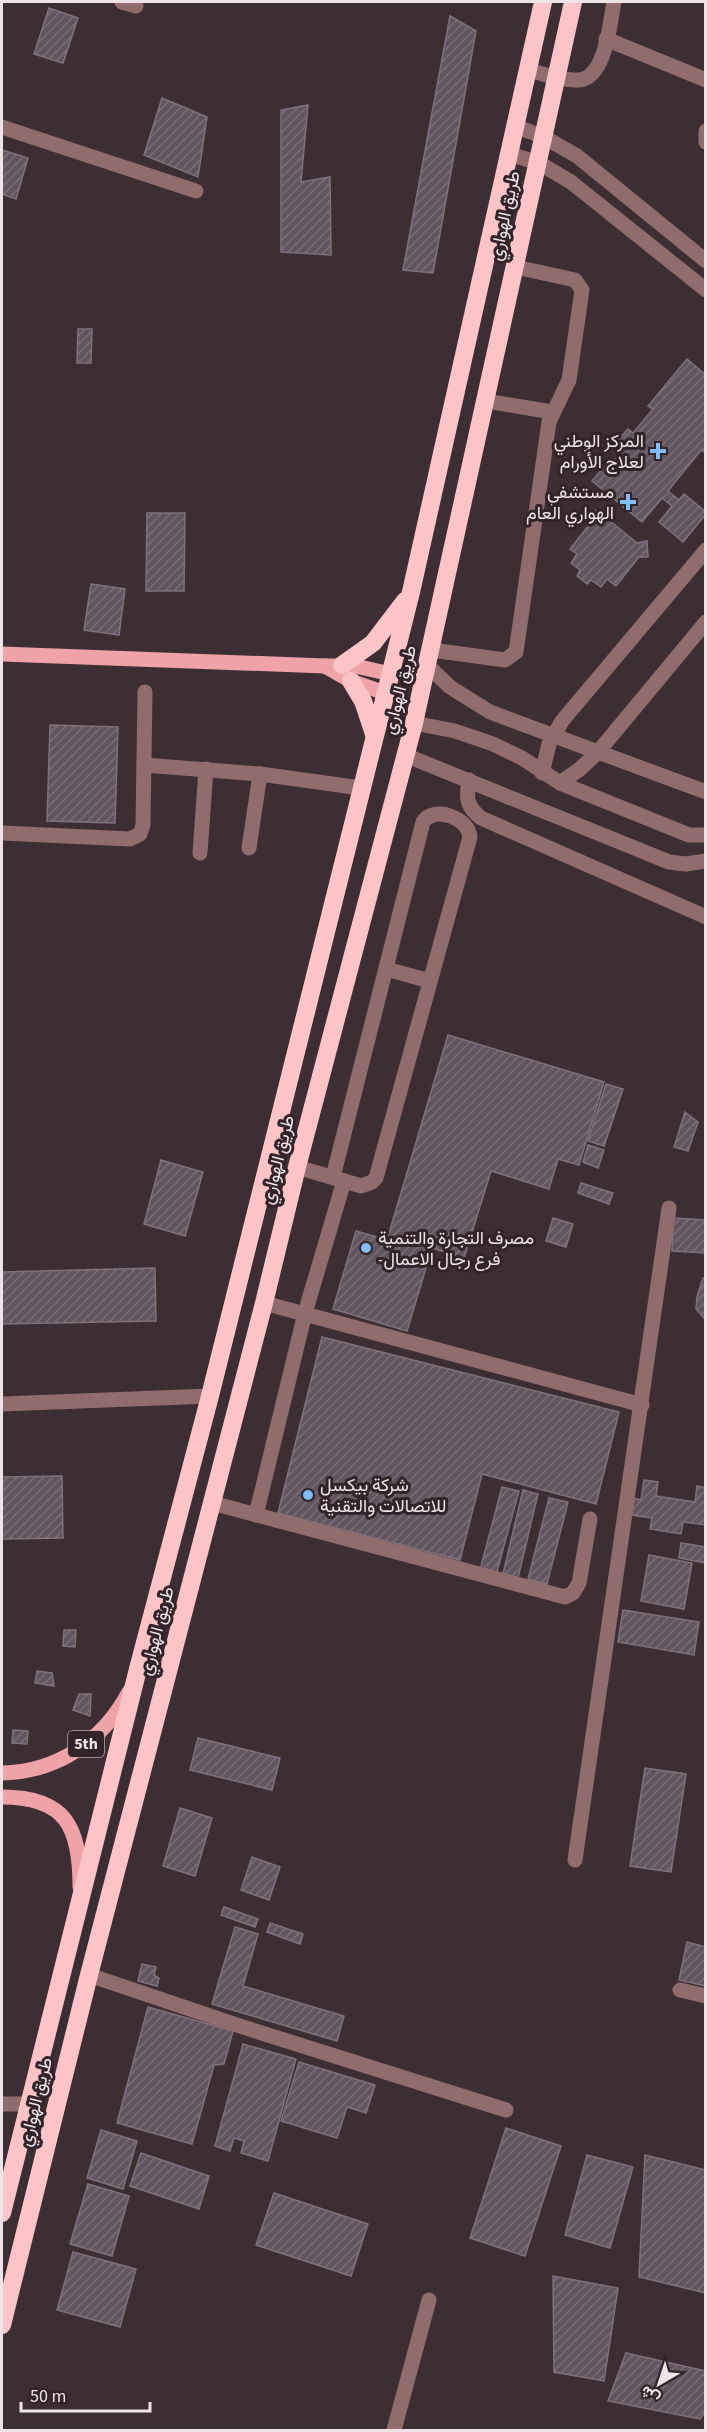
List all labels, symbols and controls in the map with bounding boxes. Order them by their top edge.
street label: طريق الهواري [483,169,529,264]
place label: المركز الوطني لعلاج الأورام [554,429,644,475]
marker: المركز الوطني لعلاج الأورام [649,442,667,460]
place label: مستشفي الهواري العام [526,480,614,528]
marker: مستشفي الهواري العام [619,493,637,511]
street label: طريق الهواري [377,643,425,738]
street label: طريق الهواري [255,1113,303,1208]
place label: مصرف التجارة والتنمية -فرع رجال الاعمال [378,1226,534,1272]
marker: مصرف التجارة والتنمية -فرع رجال الاعمال [359,1241,373,1255]
place label: شركة بيكسل للاتصالات والتقنية [320,1473,446,1519]
marker: شركة بيكسل للاتصالات والتقنية [301,1488,315,1502]
street label: طريق الهواري [133,1584,183,1679]
road number: 5th [68,1731,104,1757]
street label: طريق الهواري [13,2055,61,2150]
north arrow [629,2354,689,2414]
scale bar [21,2375,150,2413]
text: ش [636,2380,665,2409]
text: 50 m [30,2384,66,2409]

